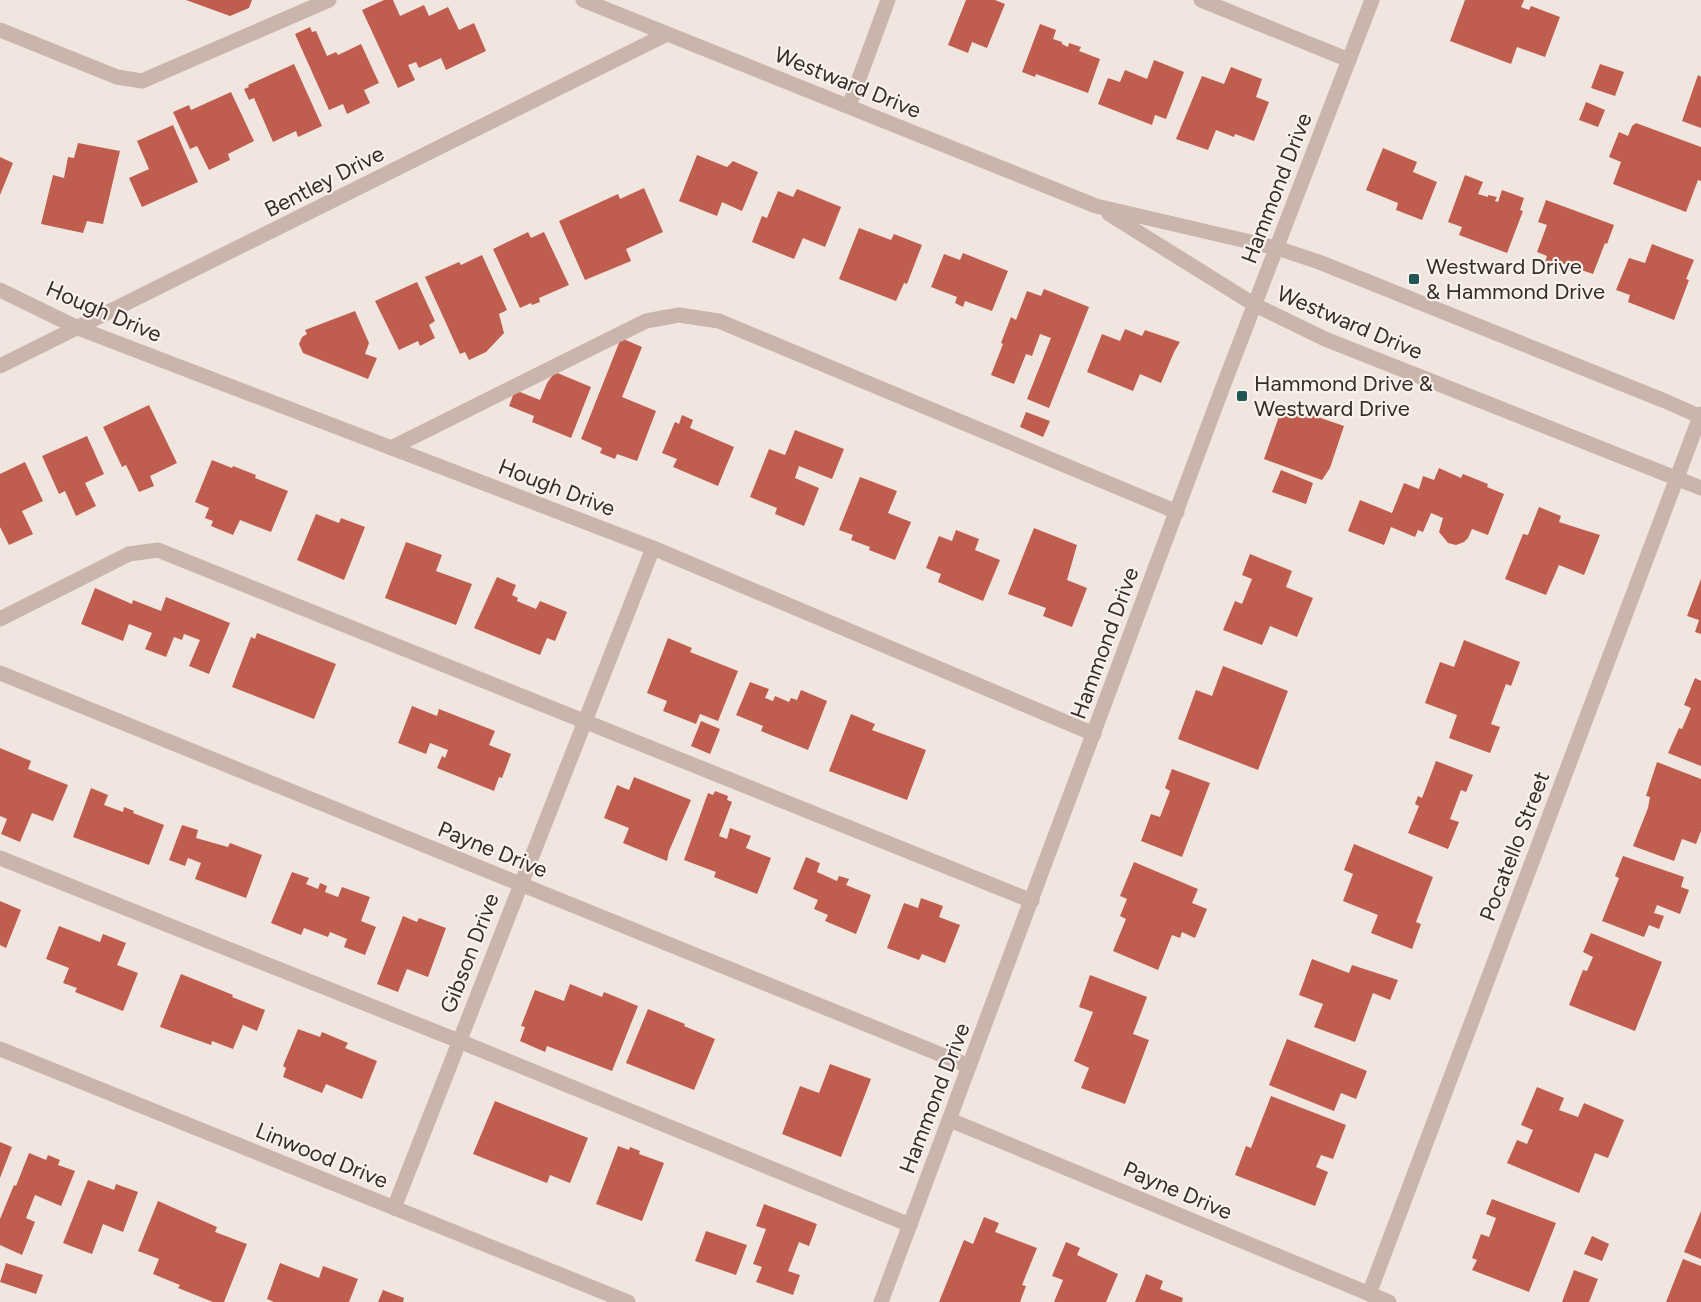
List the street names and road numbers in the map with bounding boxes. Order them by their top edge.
street label: Westward Drive [771,41,925,124]
street label: Hammond Drive [1235,109,1318,267]
street label: Bentley Drive [260,140,388,223]
street label: Hough Drive [42,275,166,348]
street label: Westward Drive [1273,280,1427,365]
street label: Hough Drive [495,453,619,522]
street label: Hammond Drive [1065,564,1144,723]
street label: Pocatello Street [1474,768,1555,925]
street label: Payne Drive [434,815,552,884]
street label: Gibson Drive [434,889,505,1017]
street label: Hammond Drive [893,1019,976,1177]
street label: Linwood Drive [252,1117,392,1194]
street label: Payne Drive [1119,1155,1236,1226]

